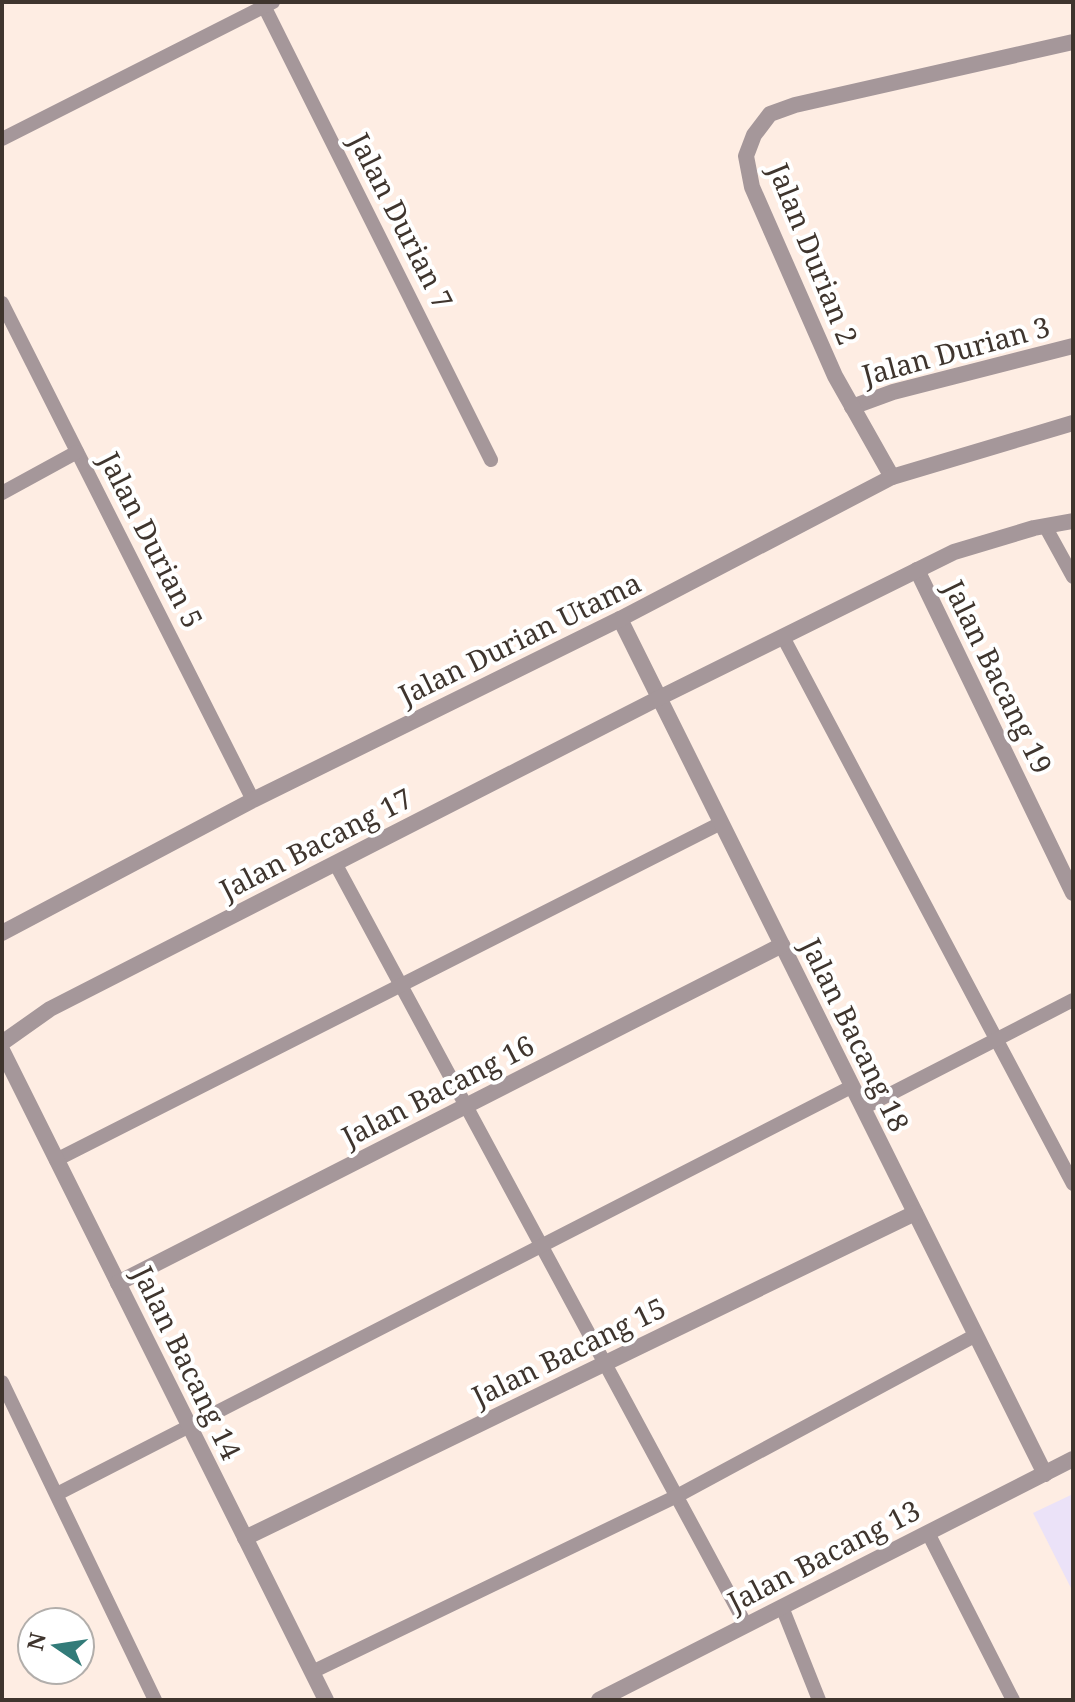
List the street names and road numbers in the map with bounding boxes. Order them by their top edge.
street label: Jalan Durian 7 [341,125,463,315]
street label: Jalan Durian 2 [760,156,868,350]
street label: Jalan Durian 3 [857,307,1054,394]
street label: Jalan Durian 5 [91,444,213,634]
street label: Jalan Durian Utama [391,563,647,714]
street label: Jalan Bacang 19 [935,573,1062,780]
street label: Jalan Bacang 17 [212,778,418,908]
street label: Jalan Bacang 18 [792,931,919,1138]
street label: Jalan Bacang 16 [334,1025,540,1155]
street label: Jalan Bacang 14 [124,1259,251,1466]
street label: Jalan Bacang 15 [465,1288,672,1415]
street label: Jalan Bacang 13 [720,1490,926,1620]

